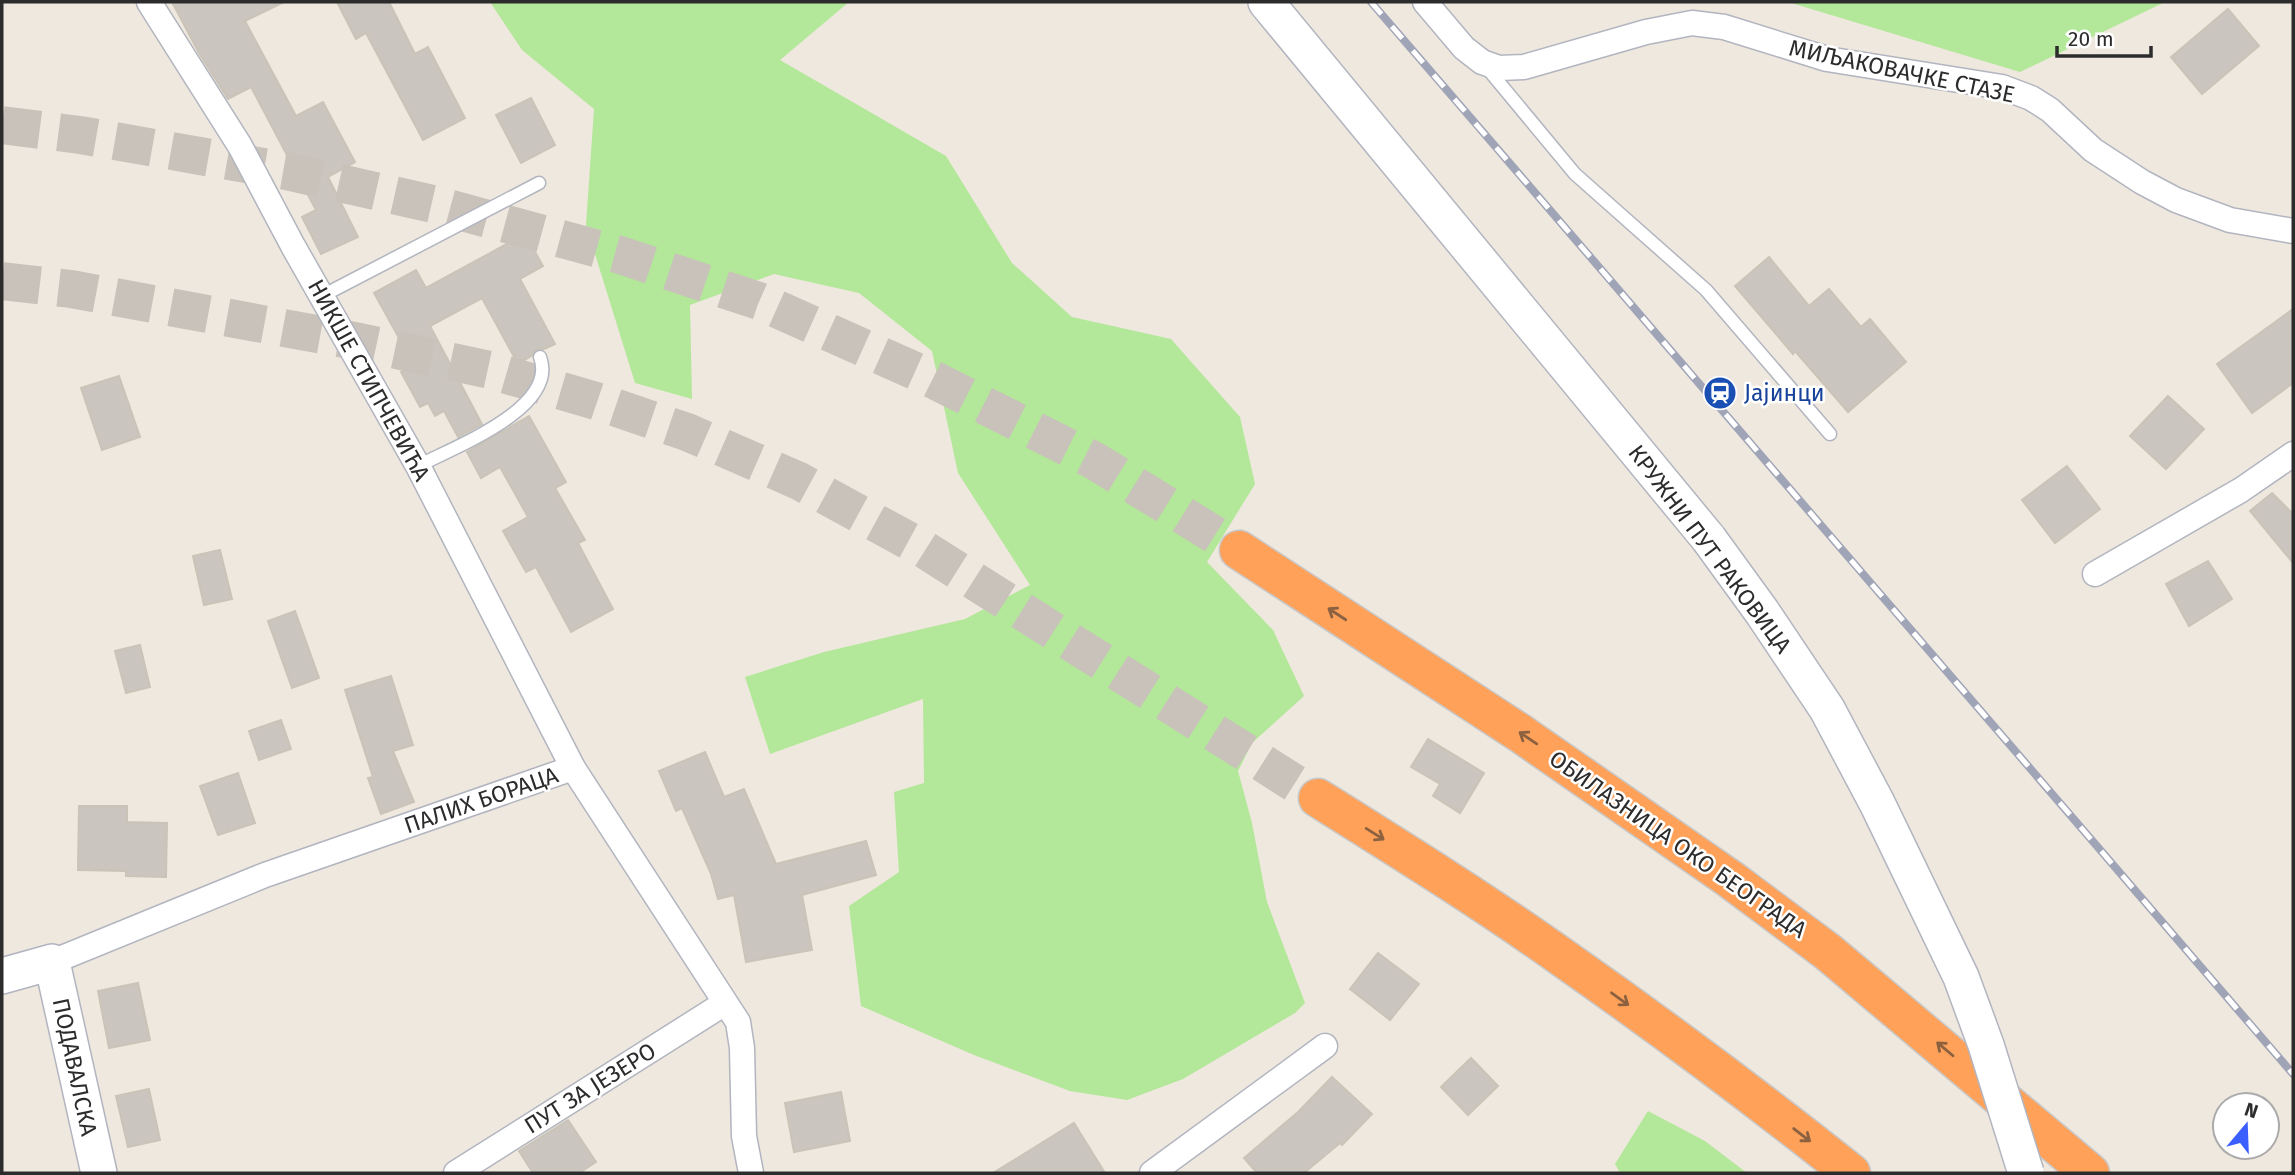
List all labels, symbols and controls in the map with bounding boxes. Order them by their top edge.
scale bar [2057,14,2152,58]
text: 20 m [2068,26,2114,52]
street label: МИЉАКОВАЧКЕ СТАЗЕ [1787,33,2017,109]
street label: НИКШЕ СТИПЧЕВИЋА [302,274,436,486]
station icon: Јајинци [1701,374,1739,412]
place label: Јајинци [1744,379,1824,407]
street label: КРУЖНИ ПУТ РАКОВИЦА [1623,439,1798,659]
one-way arrow [1328,606,1347,621]
one-way arrow [1518,731,1538,745]
street label: ОБИЛАЗНИЦА ОКО БЕОГРАДА [1544,744,1813,944]
street label: ПАЛИХ БОРАЦА [400,760,562,839]
one-way arrow [1365,827,1385,841]
one-way arrow [1610,991,1629,1006]
street label: ПОДАВАЛСКА [47,995,103,1139]
street label: ПУТ ЗА ЈЕЗЕРО [519,1036,661,1140]
one-way arrow [1937,1041,1955,1057]
north arrow [2211,1091,2281,1161]
text: N [2242,1097,2261,1123]
one-way arrow [1793,1127,1811,1142]

